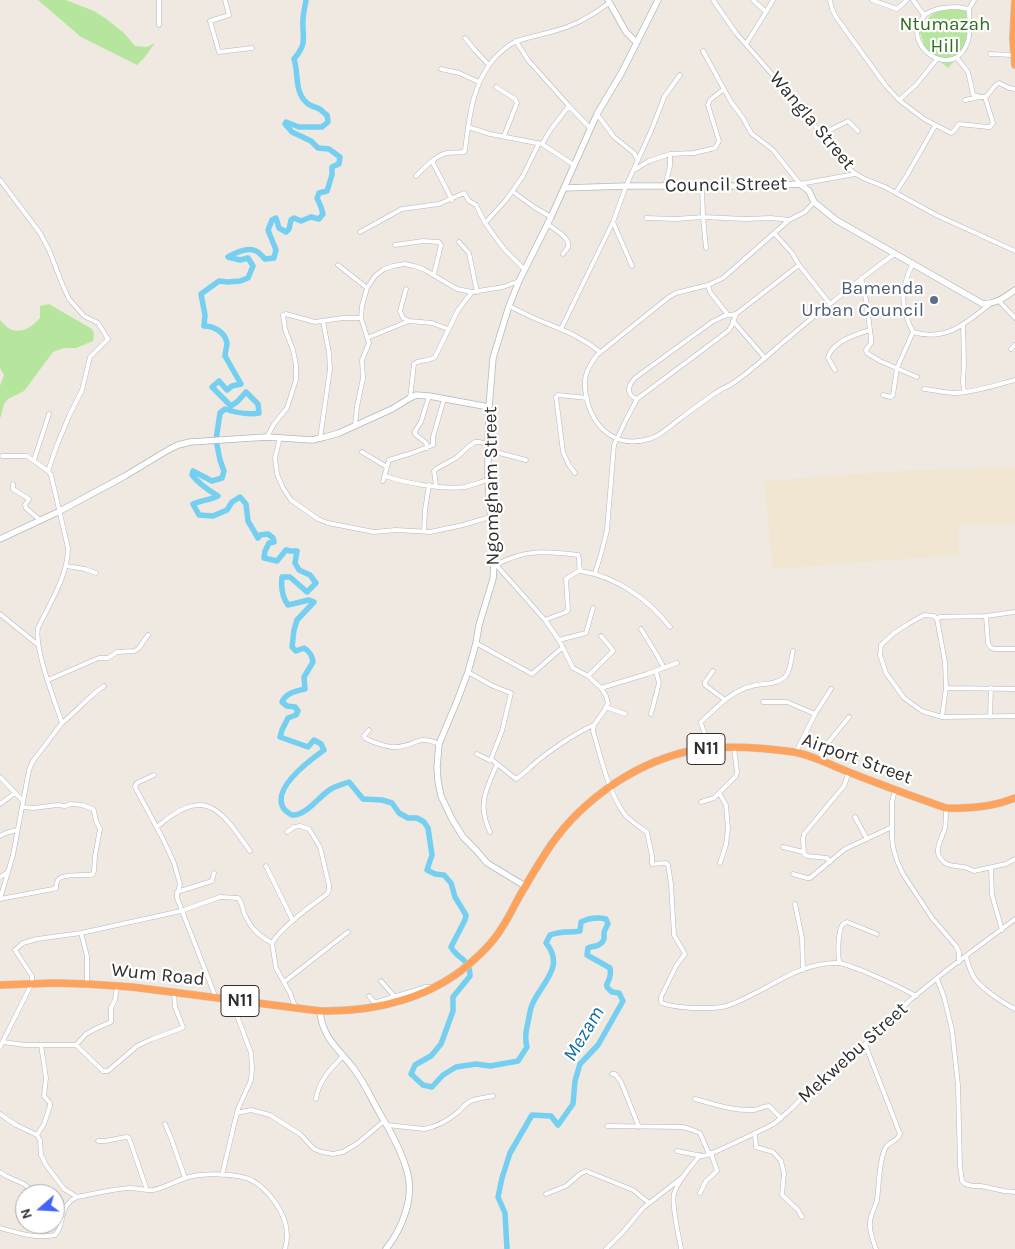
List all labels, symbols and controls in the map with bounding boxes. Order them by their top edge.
park label: Ntumazah Hill [900,14,990,58]
street label: Wangla Street [764,67,860,175]
street label: Council Street [665,173,787,197]
place label: Bamenda Urban Council [801,278,924,322]
marker: Bamenda Urban Council [928,294,940,306]
street label: Ngomgham Street [479,406,505,566]
street label: Airport Street [799,729,915,789]
road number: N11 [687,734,725,764]
street label: Wum Road [110,959,206,991]
road number: N11 [221,986,259,1016]
street label: Mekwebu Street [794,998,912,1108]
water label: Mezam [558,1002,610,1066]
north arrow [15,1184,65,1234]
text: N [17,1206,36,1221]

